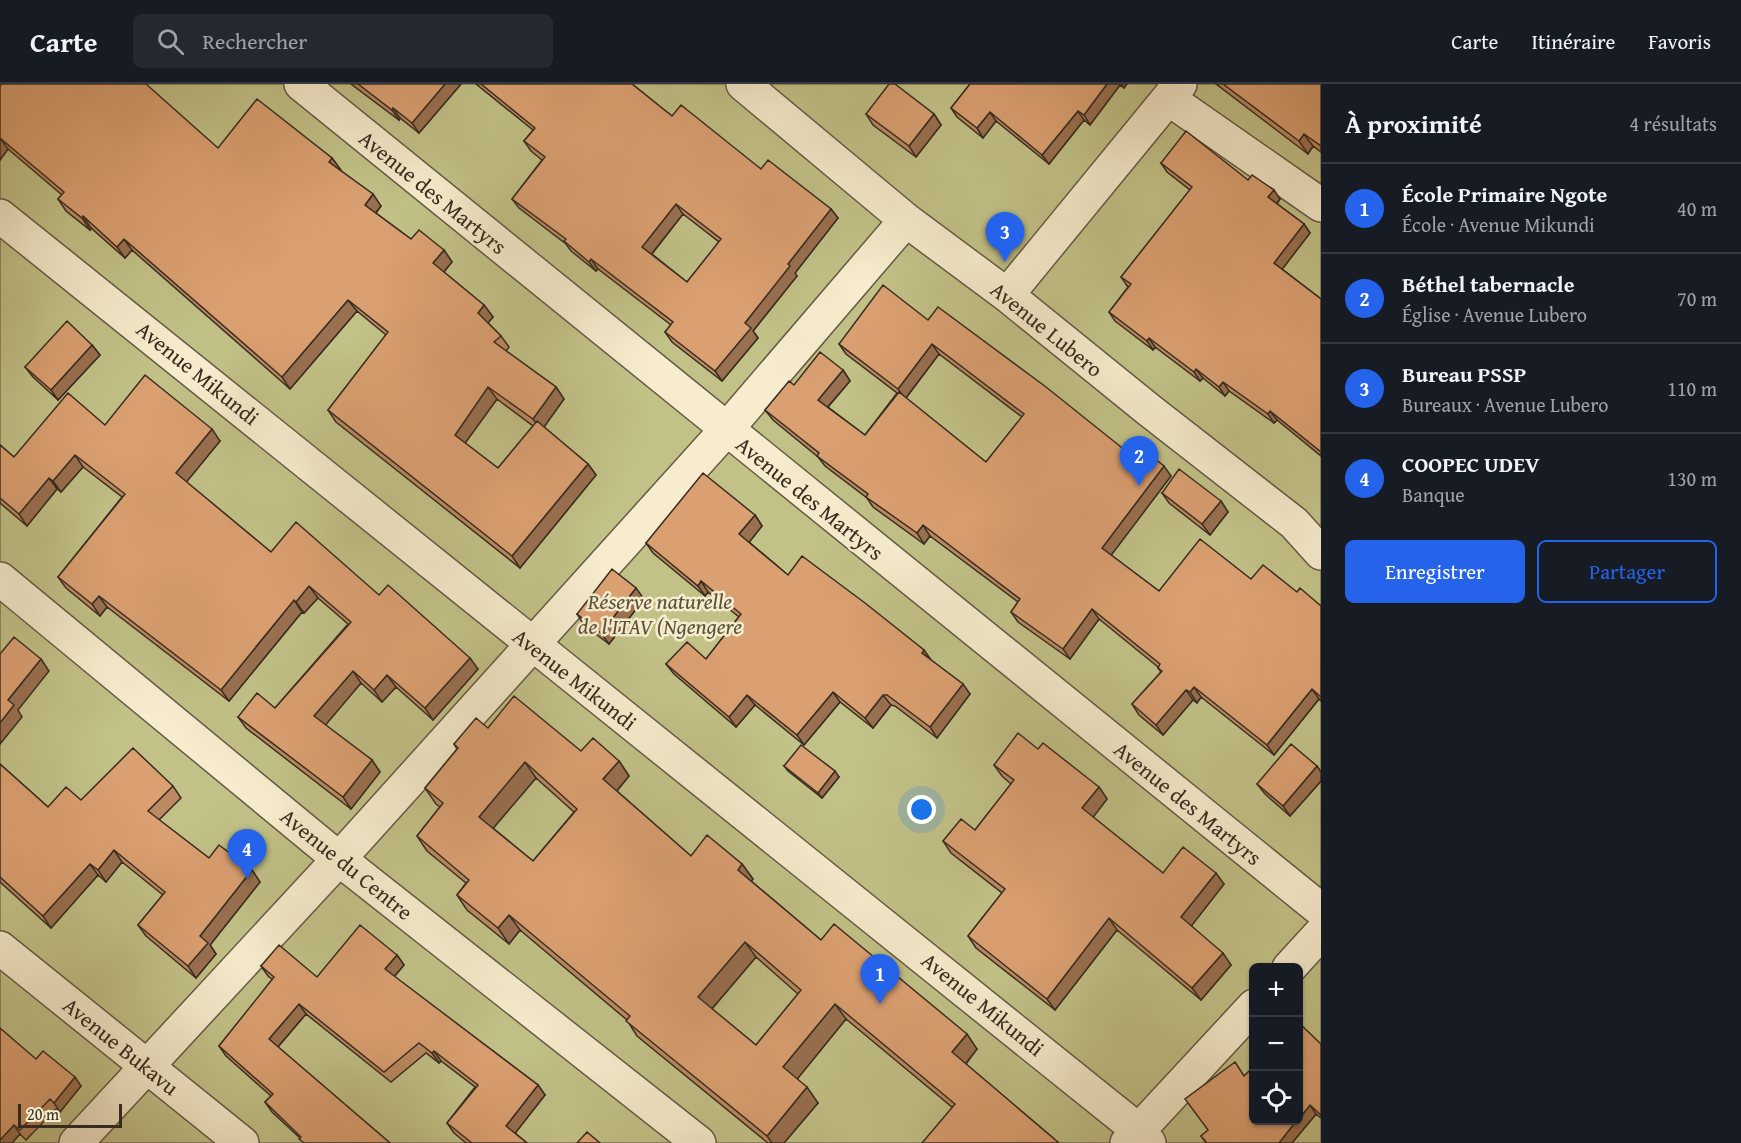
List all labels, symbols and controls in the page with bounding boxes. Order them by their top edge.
search box [133,14,553,68]
text: Carte [30,21,97,62]
icon: search [154,25,187,58]
text: Rechercher [202,25,307,57]
text: Carte [1451,26,1498,57]
text: Itinéraire [1531,26,1615,57]
text: Favoris [1648,26,1711,57]
text: À proximité [1345,104,1482,143]
text: 4 résultats [1629,109,1717,138]
street label: Avenue des Martyrs [352,122,514,262]
text: École Primaire Ngote [1402,178,1607,210]
text: 1 [1359,194,1370,223]
text: 40 m [1677,194,1717,223]
text: École · Avenue Mikundi [1402,210,1595,239]
pin: 3 [986,212,1024,262]
text: Béthel tabernacle [1402,268,1574,300]
street label: Avenue Lubero [984,274,1110,384]
text: 2 [1359,284,1370,313]
text: 70 m [1677,284,1717,313]
text: Église · Avenue Lubero [1402,300,1587,329]
street label: Avenue Mikundi [130,313,266,433]
text: Bureau PSSP [1402,358,1526,390]
text: 3 [1359,374,1370,403]
text: 110 m [1667,374,1717,403]
text: Bureaux · Avenue Lubero [1402,390,1608,419]
street label: Avenue des Martyrs [729,428,891,568]
pin: 2 [1120,436,1158,486]
text: COOPEC UDEV [1402,448,1540,480]
text: 4 [1359,464,1370,493]
text: 130 m [1667,464,1717,493]
text: Banque [1402,480,1465,509]
button: Enregistrer [1345,540,1525,603]
button: Partager [1537,540,1717,603]
park label: Réserve naturelle de l'ITAV (Ngengere [578,585,742,642]
street label: Avenue Mikundi [506,620,644,738]
street label: Avenue des Martyrs [1107,733,1269,873]
your location [907,795,936,824]
street label: Avenue du Centre [274,800,420,928]
pin: 4 [228,830,266,879]
street label: Avenue Mikundi [915,944,1051,1064]
pin: 1 [860,954,900,1004]
map controls [1249,963,1303,1125]
button: + [1249,963,1303,1017]
street label: Avenue Bukavu [56,989,186,1103]
button: − [1249,1017,1303,1071]
button: locate [1249,1071,1303,1125]
scale bar [18,1101,122,1128]
text: 20 m [27,1102,59,1126]

